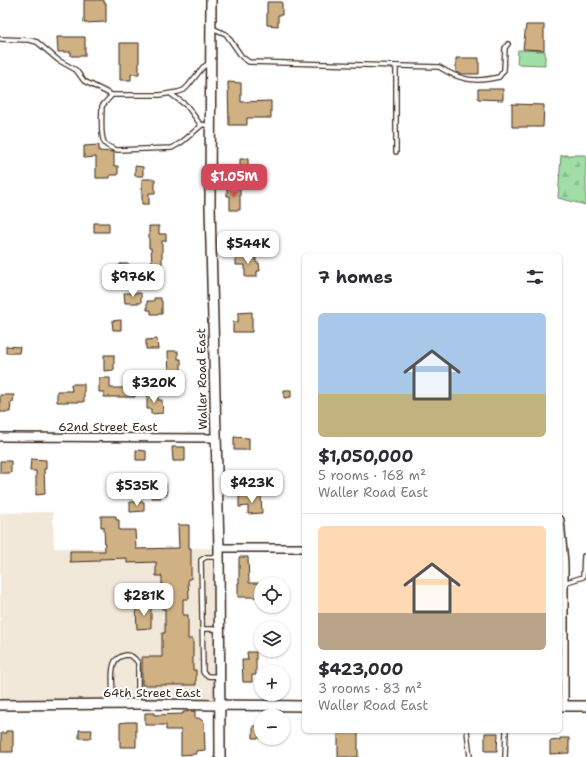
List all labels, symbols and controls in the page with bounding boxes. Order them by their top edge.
pin: $1.05M [201,164,267,198]
text: $1.05M [210,168,258,185]
pin: $544K [220,231,276,265]
text: $544K [226,235,270,252]
pin: $976K [105,264,161,298]
text: 7 homes [318,266,393,288]
icon: filters [524,266,546,288]
text: $976K [111,268,155,285]
street label: Waller Road East [193,328,211,430]
icon: home [396,339,468,411]
pin: $320K [126,370,182,404]
text: $320K [132,374,176,391]
street label: 62nd Street East [58,419,158,435]
text: $1,050,000 [318,445,413,467]
text: 5 rooms · 168 m² [318,467,426,484]
pin: $423K [224,470,280,504]
pin: $535K [109,473,165,507]
text: $423K [230,474,274,491]
text: $535K [116,477,158,494]
text: Waller Road East [318,484,428,501]
icon: home [396,552,468,624]
map controls [254,577,290,745]
button: locate [254,577,290,613]
pin: $281K [116,583,172,617]
text: $281K [123,587,165,604]
button: layers [254,621,290,657]
text: $423,000 [318,658,403,680]
button: + [254,665,290,701]
text: 3 rooms · 83 m² [318,680,422,697]
street label: 64th Street East [103,685,201,701]
text: Waller Road East [318,697,428,714]
button: − [254,709,290,745]

